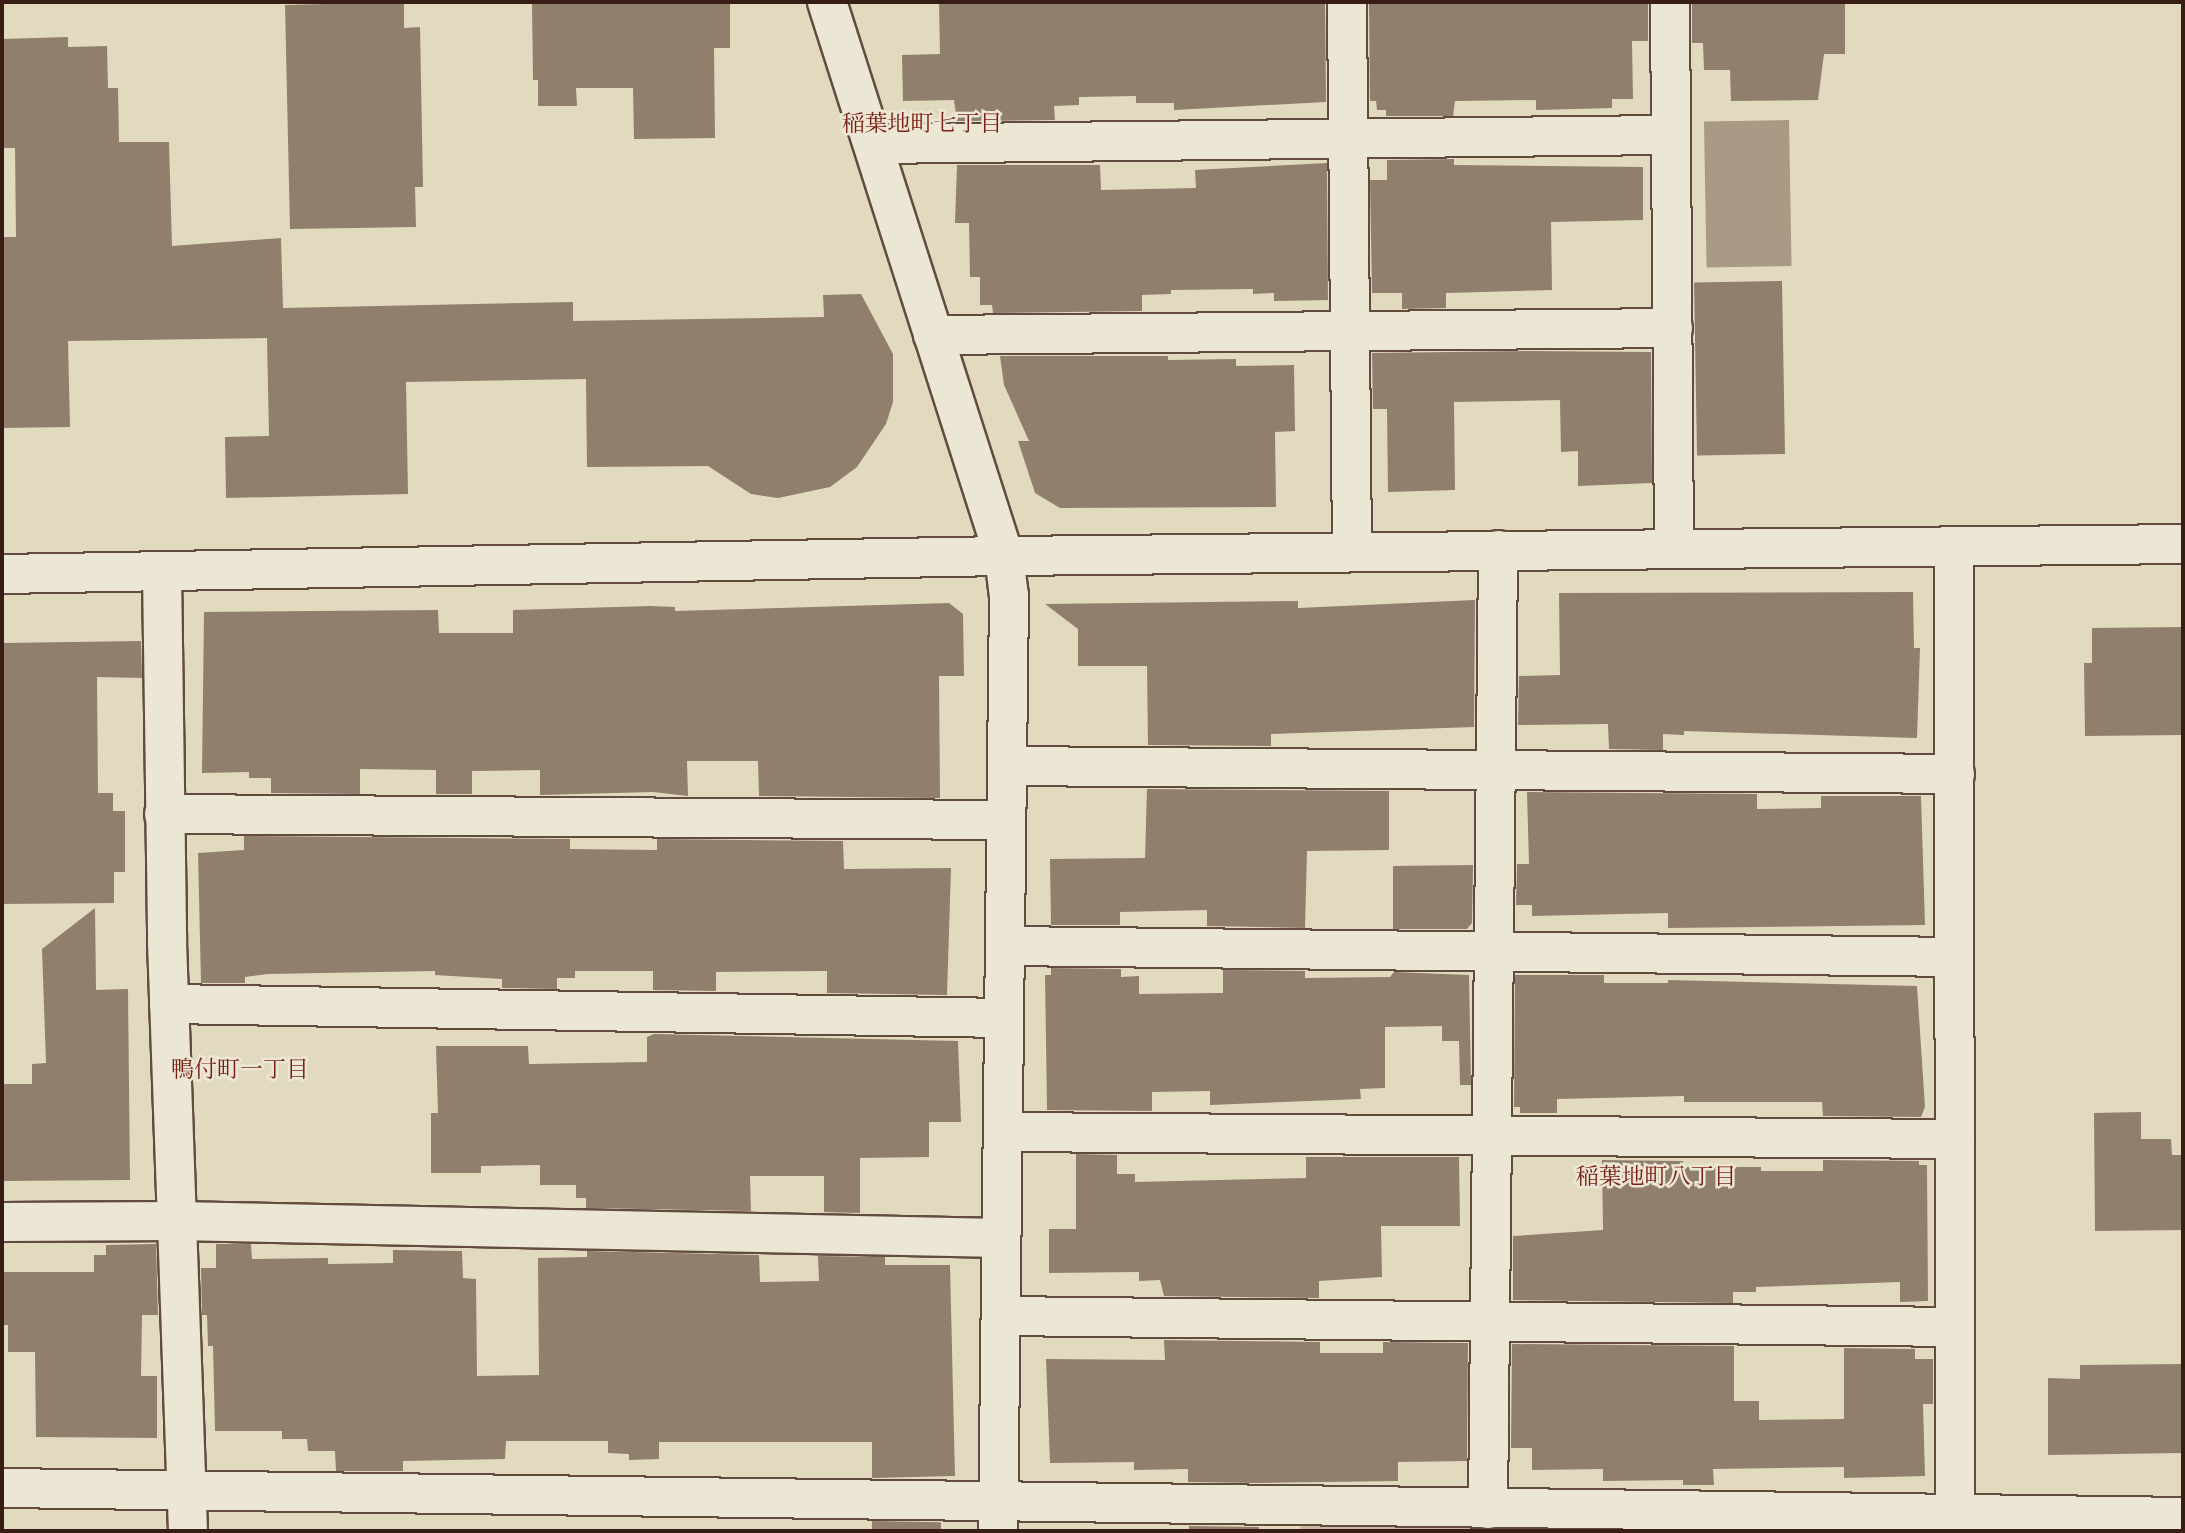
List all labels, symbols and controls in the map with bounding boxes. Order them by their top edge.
district label: 稲葉地町七丁目 [842,109,1002,137]
district label: 鴨付町一丁目 [171,1055,309,1083]
district label: 稲葉地町八丁目 [1576,1162,1736,1190]

